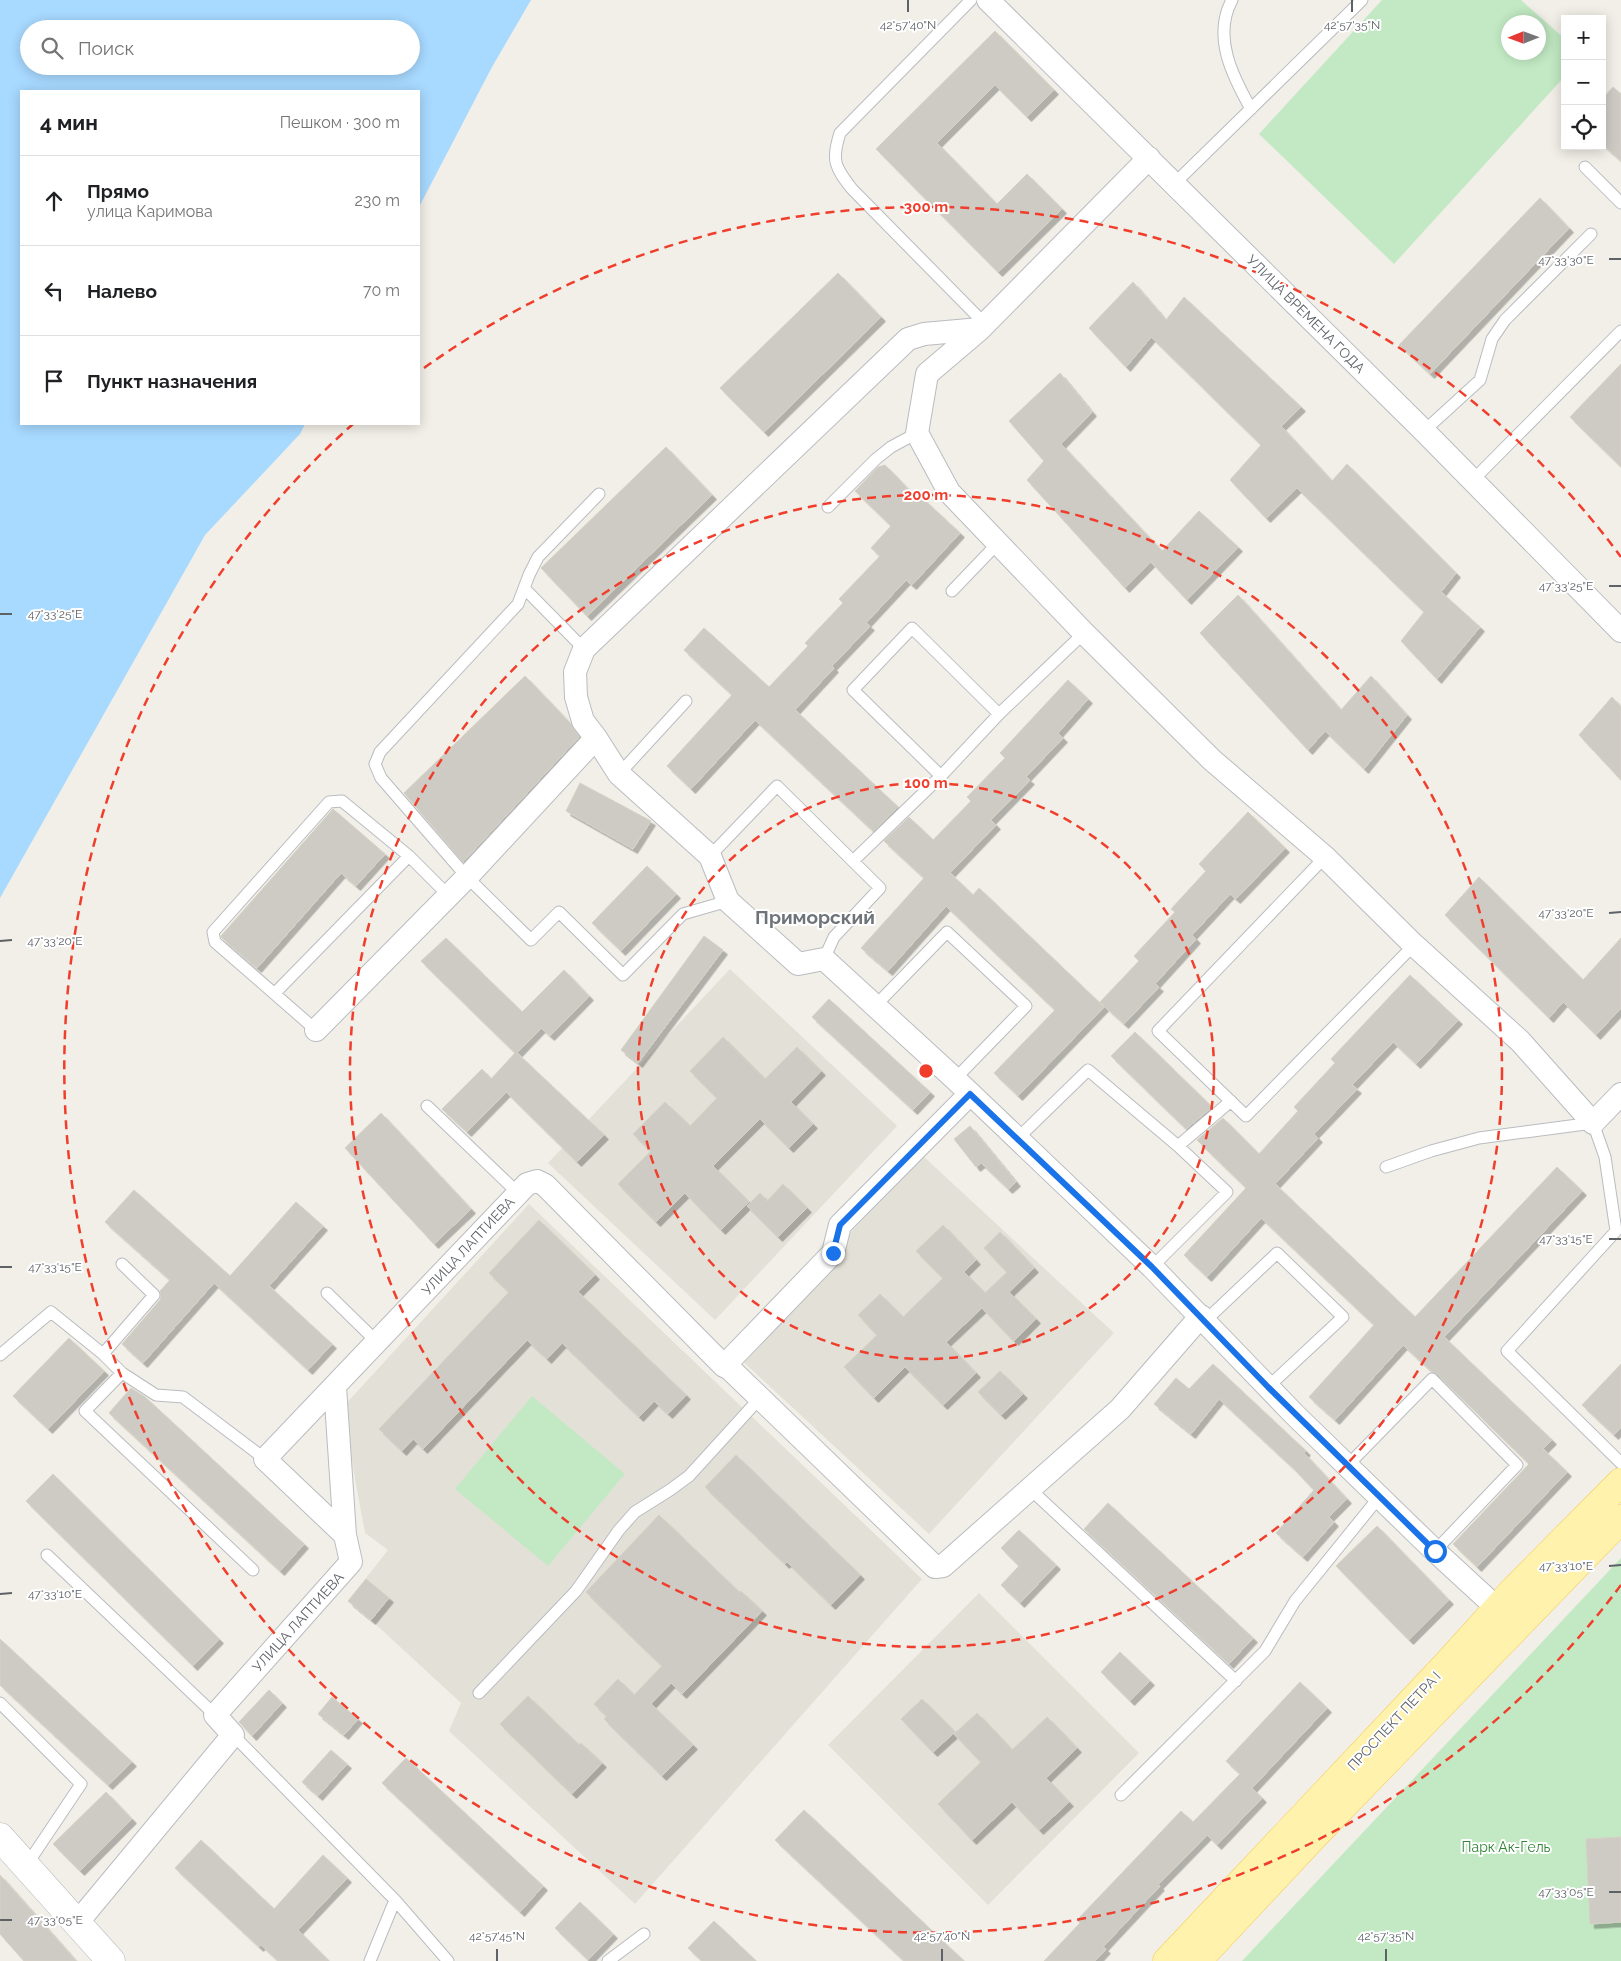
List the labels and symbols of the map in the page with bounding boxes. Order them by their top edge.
north arrow [1501,15,1546,60]
text: 42°57'40"N [880,18,936,32]
text: 42°57'35"N [1324,18,1380,32]
text: 300 m [904,198,948,216]
street label: УЛИЦА ВРЕМЕНА ГОДА [1244,252,1369,377]
text: 47°33'30"E [1538,253,1594,267]
text: 200 m [904,486,948,504]
text: 47°33'25"E [1539,579,1593,593]
text: 47°33'25"E [28,607,82,621]
text: 100 m [904,774,948,792]
district label: Приморский [755,906,875,928]
text: 47°33'20"E [1538,906,1594,920]
text: 47°33'20"E [27,934,83,948]
centre of rings [917,1062,935,1080]
street label: УЛИЦА ЛАПТИЕВА [418,1193,518,1298]
text: 47°33'15"E [1539,1232,1593,1246]
route end [822,1242,845,1265]
text: 47°33'15"E [28,1260,82,1274]
route start [1424,1540,1447,1563]
text: 47°33'10"E [1539,1559,1593,1573]
street label: УЛИЦА ЛАПТИЕВА [249,1569,347,1675]
text: 47°33'10"E [28,1587,82,1601]
street label: ПРОСПЕКТ ПЕТРА I [1344,1668,1444,1774]
park label: Парк Ак-Гель [1462,1839,1551,1855]
text: 47°33'05"E [1538,1885,1594,1899]
text: 47°33'05"E [27,1913,83,1927]
text: 42°57'45"N [469,1929,525,1943]
text: 42°57'40"N [914,1929,970,1943]
text: 42°57'35"N [1358,1929,1414,1943]

